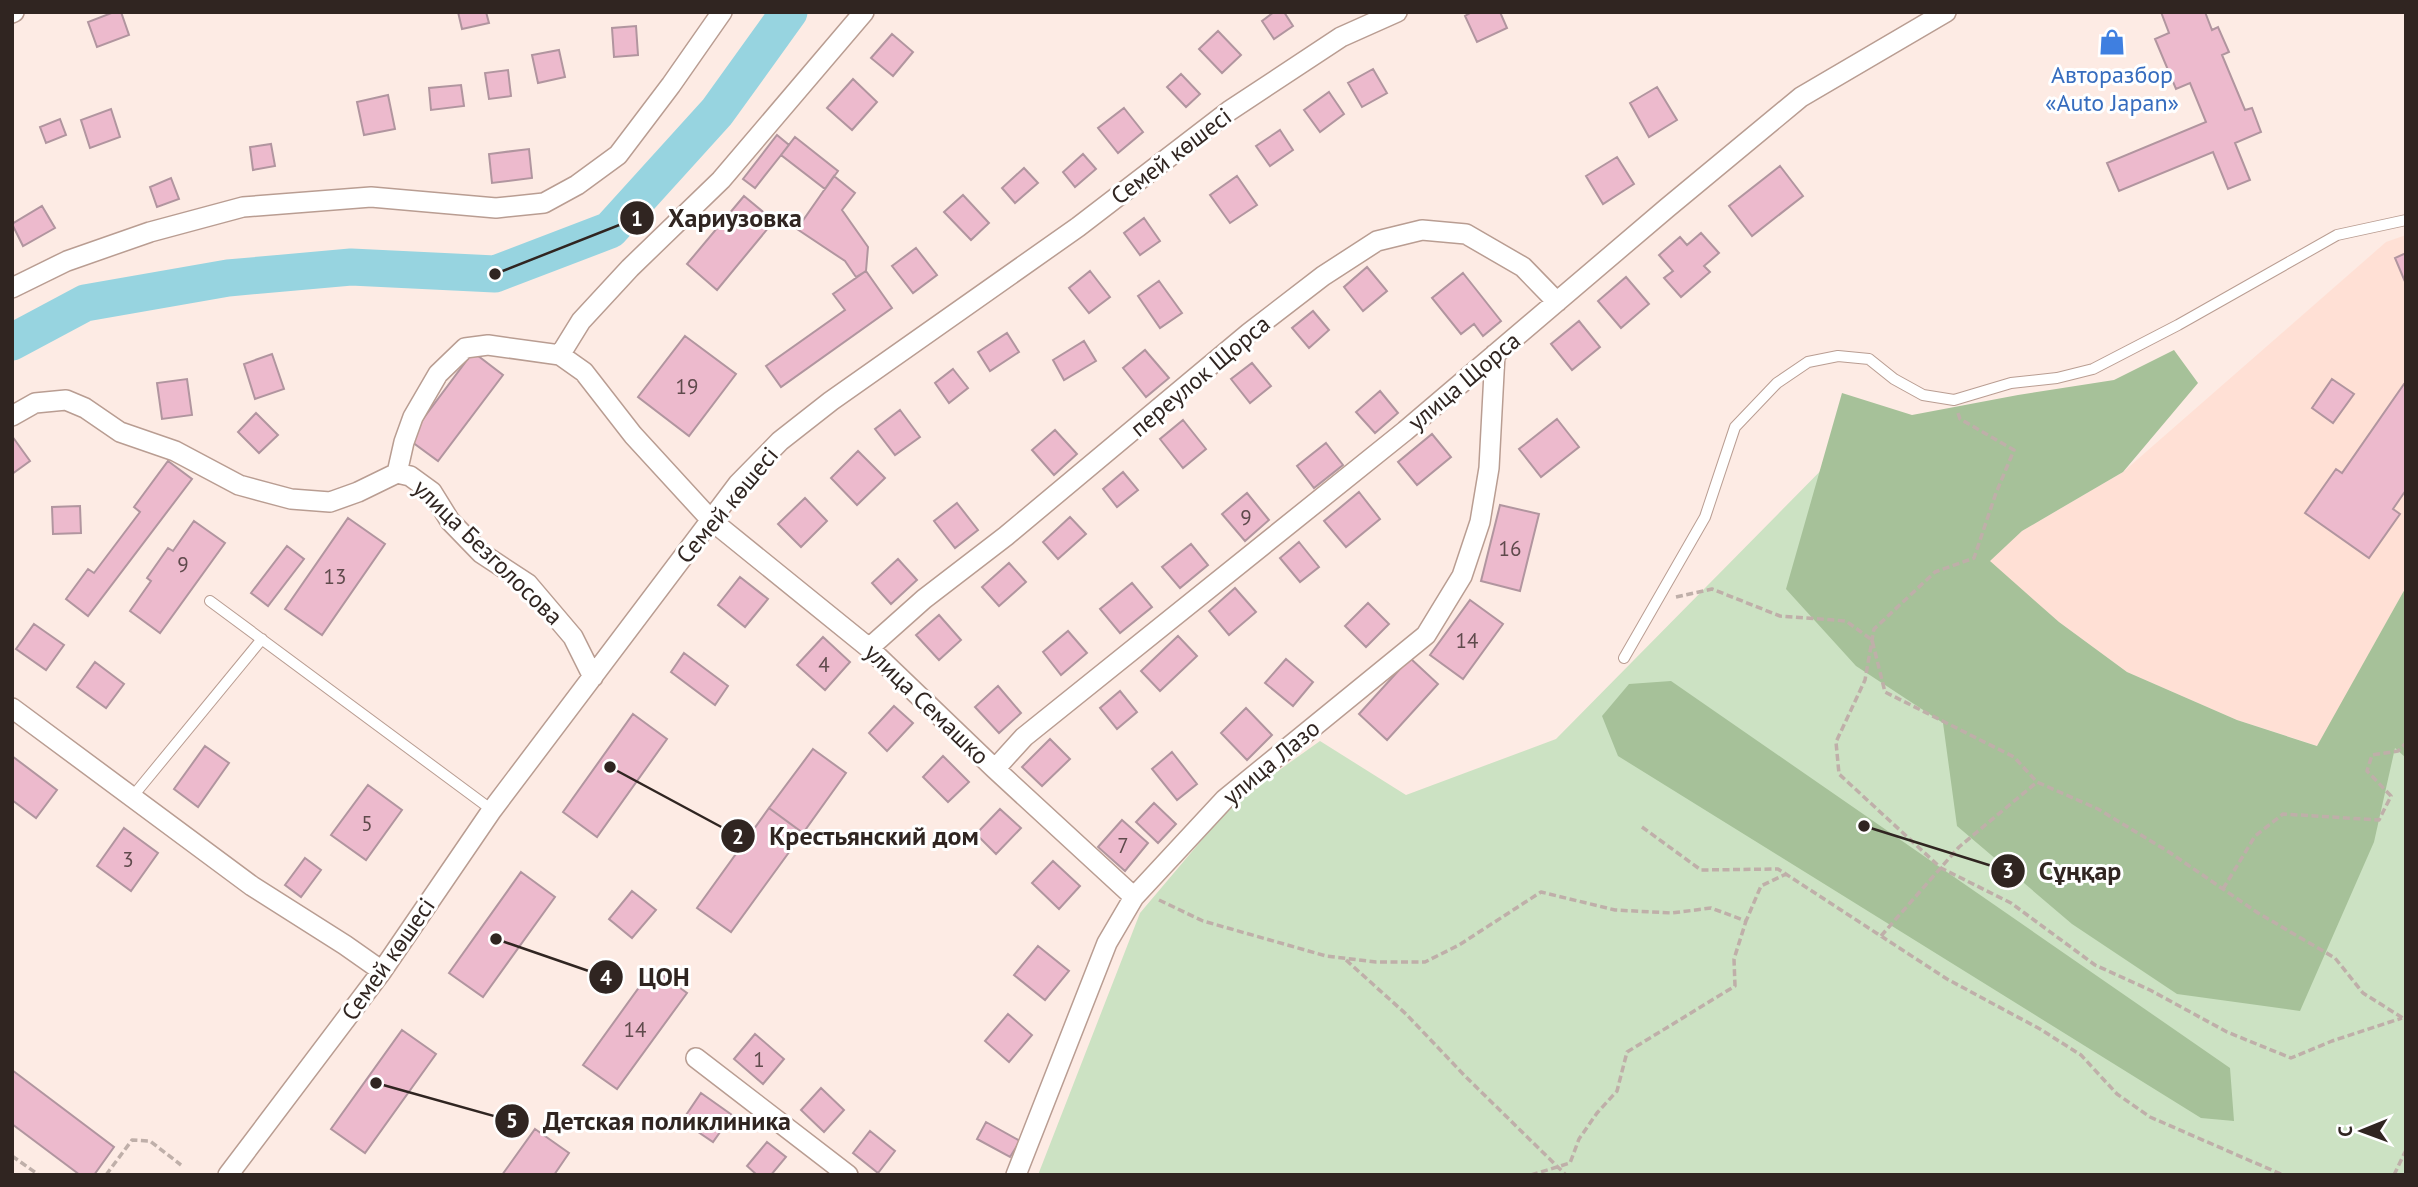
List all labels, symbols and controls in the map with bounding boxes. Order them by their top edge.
shop icon: Авторазбор «Auto Japan» [2097,27,2127,57]
place label: Авторазбор «Auto Japan» [2045,59,2179,118]
street label: Семей көшесі [1105,101,1237,211]
callout: Хариузовка [619,195,816,242]
text: Хариузовка [668,201,802,234]
text: 1 [631,205,643,232]
street label: переулок Щорса [1124,308,1276,444]
street label: улица Щорса [1401,325,1527,437]
house number: 19 [676,373,698,400]
street label: Семей көшесі [669,440,785,570]
street label: улица Безголосова [407,473,569,631]
house number: 9 [1240,504,1252,531]
house number: 16 [1499,535,1521,562]
house number: 9 [177,551,189,578]
house number: 13 [324,563,346,590]
house number: 14 [1456,627,1478,654]
street label: улица Семашко [858,637,996,771]
house number: 4 [818,651,830,678]
street label: улица Лазо [1216,712,1326,812]
house number: 5 [361,810,373,837]
callout: Крестьянский дом [720,813,993,860]
text: Крестьянский дом [769,819,979,852]
text: 2 [732,823,744,850]
house number: 7 [1117,832,1129,859]
house number: 3 [122,846,134,873]
callout: Сұңқар [1990,847,2136,894]
text: Сұңқар [2039,854,2121,887]
text: 3 [2002,857,2014,884]
street label: Семей көшесі [334,891,442,1027]
callout: ЦОН [589,954,703,1001]
text: ЦОН [638,960,690,993]
text: 4 [600,964,612,991]
house number: 14 [624,1016,646,1043]
house number: 1 [753,1046,765,1073]
north arrow [2327,1096,2397,1166]
callout: Детская поликлиника [494,1097,805,1144]
text: Детская поликлиника [543,1104,791,1137]
text: 5 [506,1107,518,1134]
text: С [2333,1125,2357,1137]

